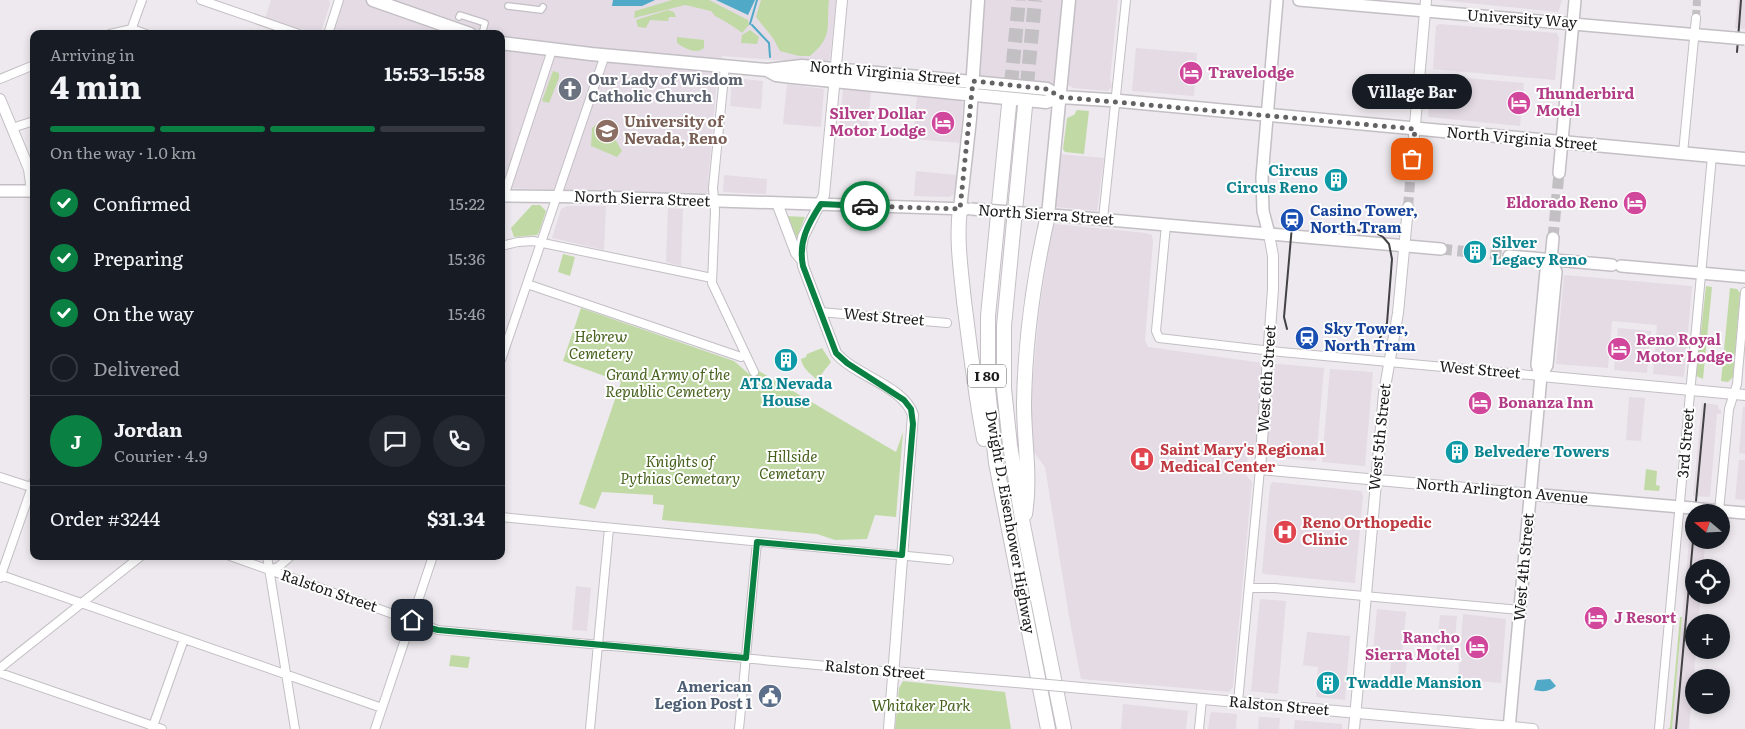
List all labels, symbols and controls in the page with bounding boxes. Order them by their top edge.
street label: University Way [1466,2,1578,33]
text: Arriving in [50,42,135,66]
street label: North Virginia Street [809,53,962,90]
text: 15:53–15:58 [384,59,485,87]
hotel icon: Travelodge [1178,60,1204,86]
place label: Travelodge [1208,60,1295,83]
text: 4 min [50,61,142,109]
place label: Our Lady of Wisdom Catholic Church [588,67,743,107]
callout: Village Bar [1352,74,1472,109]
church icon: Our Lady of Wisdom Catholic Church [557,76,583,102]
text: Village Bar [1368,79,1456,103]
place label: Thunderbird Motel [1536,81,1635,121]
hotel icon: Thunderbird Motel [1506,90,1532,116]
place label: Silver Dollar Motor Lodge [829,101,927,141]
place label: University of Nevada, Reno [624,109,727,149]
hotel icon: Silver Dollar Motor Lodge [930,110,956,136]
school or university icon: University of Nevada, Reno [594,118,620,144]
street label: North Virginia Street [1446,119,1599,156]
pin [1391,138,1433,180]
text: On the way · 1.0 km [50,140,196,164]
icon: bag [1398,145,1426,173]
place label: Circus Circus Reno [1226,158,1319,198]
building icon: Circus Circus Reno [1323,167,1349,193]
courier [840,181,890,231]
street label: North Sierra Street [574,184,711,211]
icon: check [50,189,78,217]
text: Confirmed [93,189,191,217]
place label: Eldorado Reno [1506,190,1618,213]
hotel icon: Eldorado Reno [1622,190,1648,216]
text: 15:22 [449,191,485,215]
icon: car [851,192,879,220]
street label: North Sierra Street [977,197,1115,230]
place label: Casino Tower, North Tram [1310,198,1418,238]
station icon: Casino Tower, North Tram [1279,207,1305,233]
place label: Silver Legacy Reno [1492,230,1587,270]
building icon: Silver Legacy Reno [1462,239,1488,265]
icon: check [50,244,78,272]
text: Preparing [93,244,183,272]
text: 15:36 [448,246,485,270]
icon: check [50,299,78,327]
text: On the way [93,299,194,327]
text: 15:46 [448,301,485,325]
street label: West Street [843,301,926,331]
place label: Sky Tower, North Tram [1324,316,1416,356]
park label: Hebrew Cemetery [569,324,633,364]
street label: West 6th Street [1250,324,1281,434]
station icon: Sky Tower, North Tram [1294,325,1320,351]
place label: Reno Royal Motor Lodge [1636,327,1733,367]
hotel icon: Reno Royal Motor Lodge [1606,336,1632,362]
building icon: ΑΤΩ Nevada House [773,347,799,373]
text: Delivered [93,354,180,382]
street label: West Street [1439,354,1522,384]
park label: Grand Army of the Republic Cemetery [605,362,731,402]
road number: I 80 [968,364,1006,388]
place label: ΑΤΩ Nevada House [740,371,833,411]
street label: West 5th Street [1361,382,1396,492]
hotel icon: Bonanza Inn [1467,390,1493,416]
place label: Bonanza Inn [1498,390,1594,413]
street label: 3rd Street [1670,407,1699,479]
street label: Dwight D. Eisenhower Highway [980,408,1043,636]
text: Jordan [114,415,183,443]
button: chat [369,415,421,467]
button: phone [433,415,485,467]
text: J [71,427,81,455]
place label: Saint Mary's Regional Medical Center [1160,437,1325,477]
building icon: Belvedere Towers [1444,439,1470,465]
place label: Belvedere Towers [1474,439,1610,462]
text: Courier · 4.9 [114,443,207,467]
park label: Hillside Cemetary [759,444,825,484]
hospital icon: Saint Mary's Regional Medical Center [1129,446,1155,472]
park label: Knights of Pythias Cemetary [620,449,740,489]
street label: North Arlington Avenue [1415,471,1589,509]
text: Order #3244 [50,504,160,532]
text: $31.34 [427,504,485,532]
north arrow [1685,504,1730,549]
map controls [1685,504,1730,714]
place label: Reno Orthopedic Clinic [1302,510,1432,550]
street label: West 4th Street [1506,512,1539,622]
hospital icon: Reno Orthopedic Clinic [1272,519,1298,545]
button: locate [1685,559,1730,604]
street label: Ralston Street [278,562,381,617]
pin [391,599,433,641]
hotel icon: J Resort [1583,605,1609,631]
place label: J Resort [1614,605,1677,628]
icon: home [398,606,426,634]
button: + [1685,614,1730,659]
place label: Rancho Sierra Motel [1365,625,1461,665]
hotel icon: Rancho Sierra Motel [1464,634,1490,660]
street label: Ralston Street [824,653,926,684]
button: − [1685,669,1730,714]
building icon: Twaddle Mansion [1315,670,1341,696]
place label: Twaddle Mansion [1346,670,1482,693]
place label: American Legion Post 1 [655,674,753,714]
public building icon: American Legion Post 1 [757,683,783,709]
street label: Ralston Street [1228,689,1330,720]
park label: Whitaker Park [872,693,971,716]

